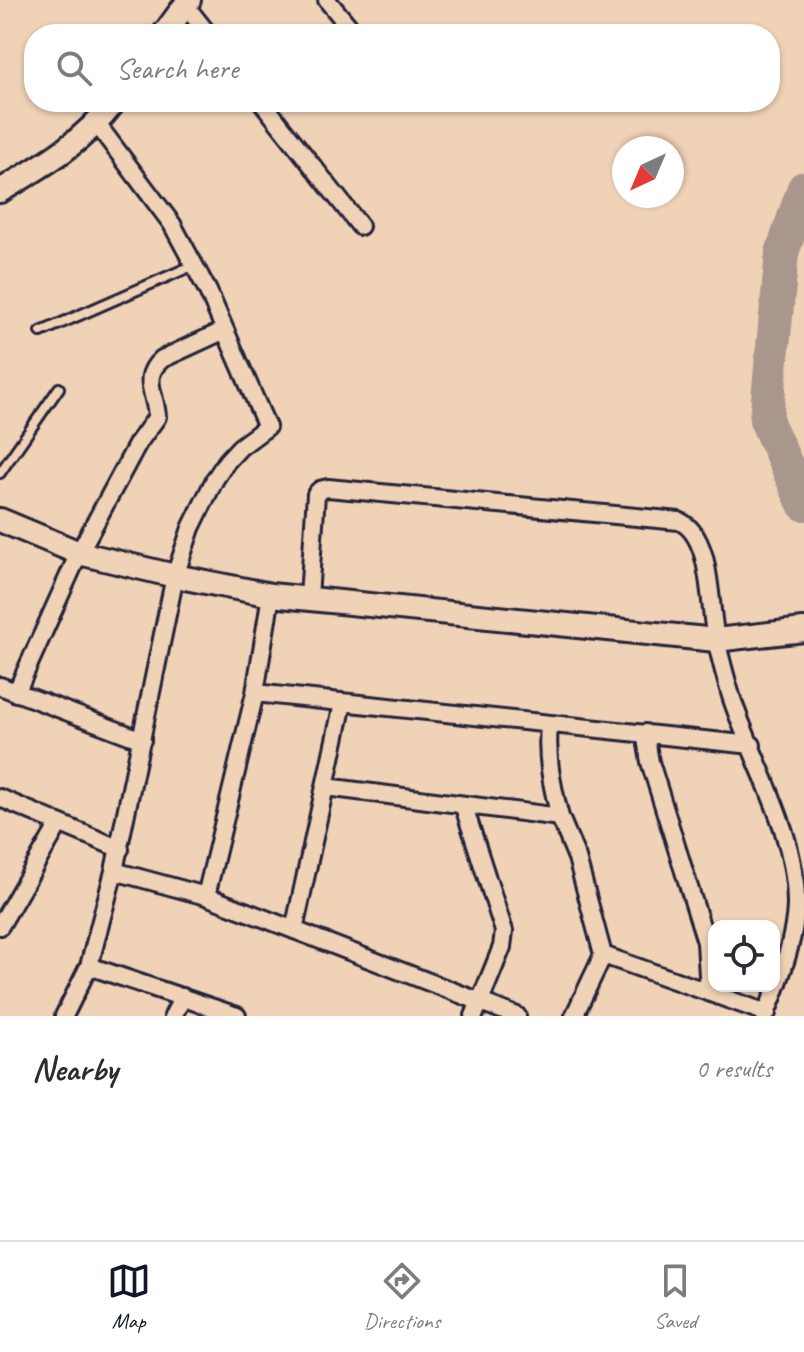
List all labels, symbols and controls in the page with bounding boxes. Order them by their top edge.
search box [24,24,780,112]
icon: search [52,46,96,90]
text: Search here [116,49,238,87]
north arrow [612,136,684,208]
map controls [708,920,780,992]
button: locate [708,920,780,992]
text: Nearby [32,1047,118,1090]
text: 0 results [696,1052,772,1085]
tab: Map [107,1259,151,1335]
tab: Directions [364,1259,440,1335]
tab: Saved [653,1259,697,1335]

